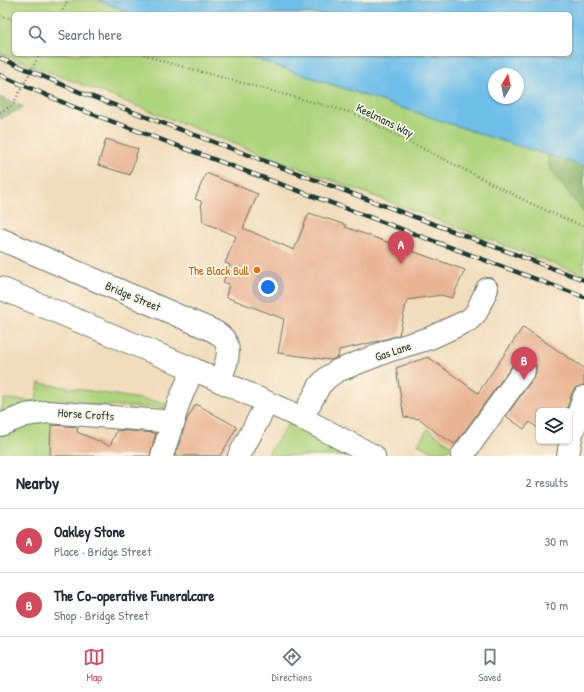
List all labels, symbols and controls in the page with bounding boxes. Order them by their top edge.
search box [12,12,572,56]
icon: search [26,23,48,45]
text: Search here [58,24,122,45]
north arrow [488,68,524,104]
street label: Keelmans Way [353,99,417,141]
pin: A [388,231,414,264]
place label: The Black Bull [188,262,250,279]
marker: The Black Bull [252,265,262,275]
street label: Bridge Street [103,277,164,316]
your location [258,277,278,297]
street label: Gas Lane [373,337,414,365]
pin: B [511,347,537,380]
street label: Horse Crofts [57,404,115,424]
map controls [536,408,572,444]
button: layers [536,408,572,444]
text: Nearby [16,471,59,494]
text: 2 results [526,473,568,491]
text: Oakley Stone [54,521,125,542]
text: A [26,532,32,550]
text: 30 m [545,532,568,550]
text: Place · Bridge Street [54,542,151,560]
text: The Co-operative Funeralcare [54,585,215,606]
text: B [26,596,32,614]
text: 70 m [544,596,568,614]
text: Shop · Bridge Street [54,606,149,624]
tab: Map [83,646,105,684]
tab: Directions [272,646,312,684]
tab: Saved [478,646,501,684]

